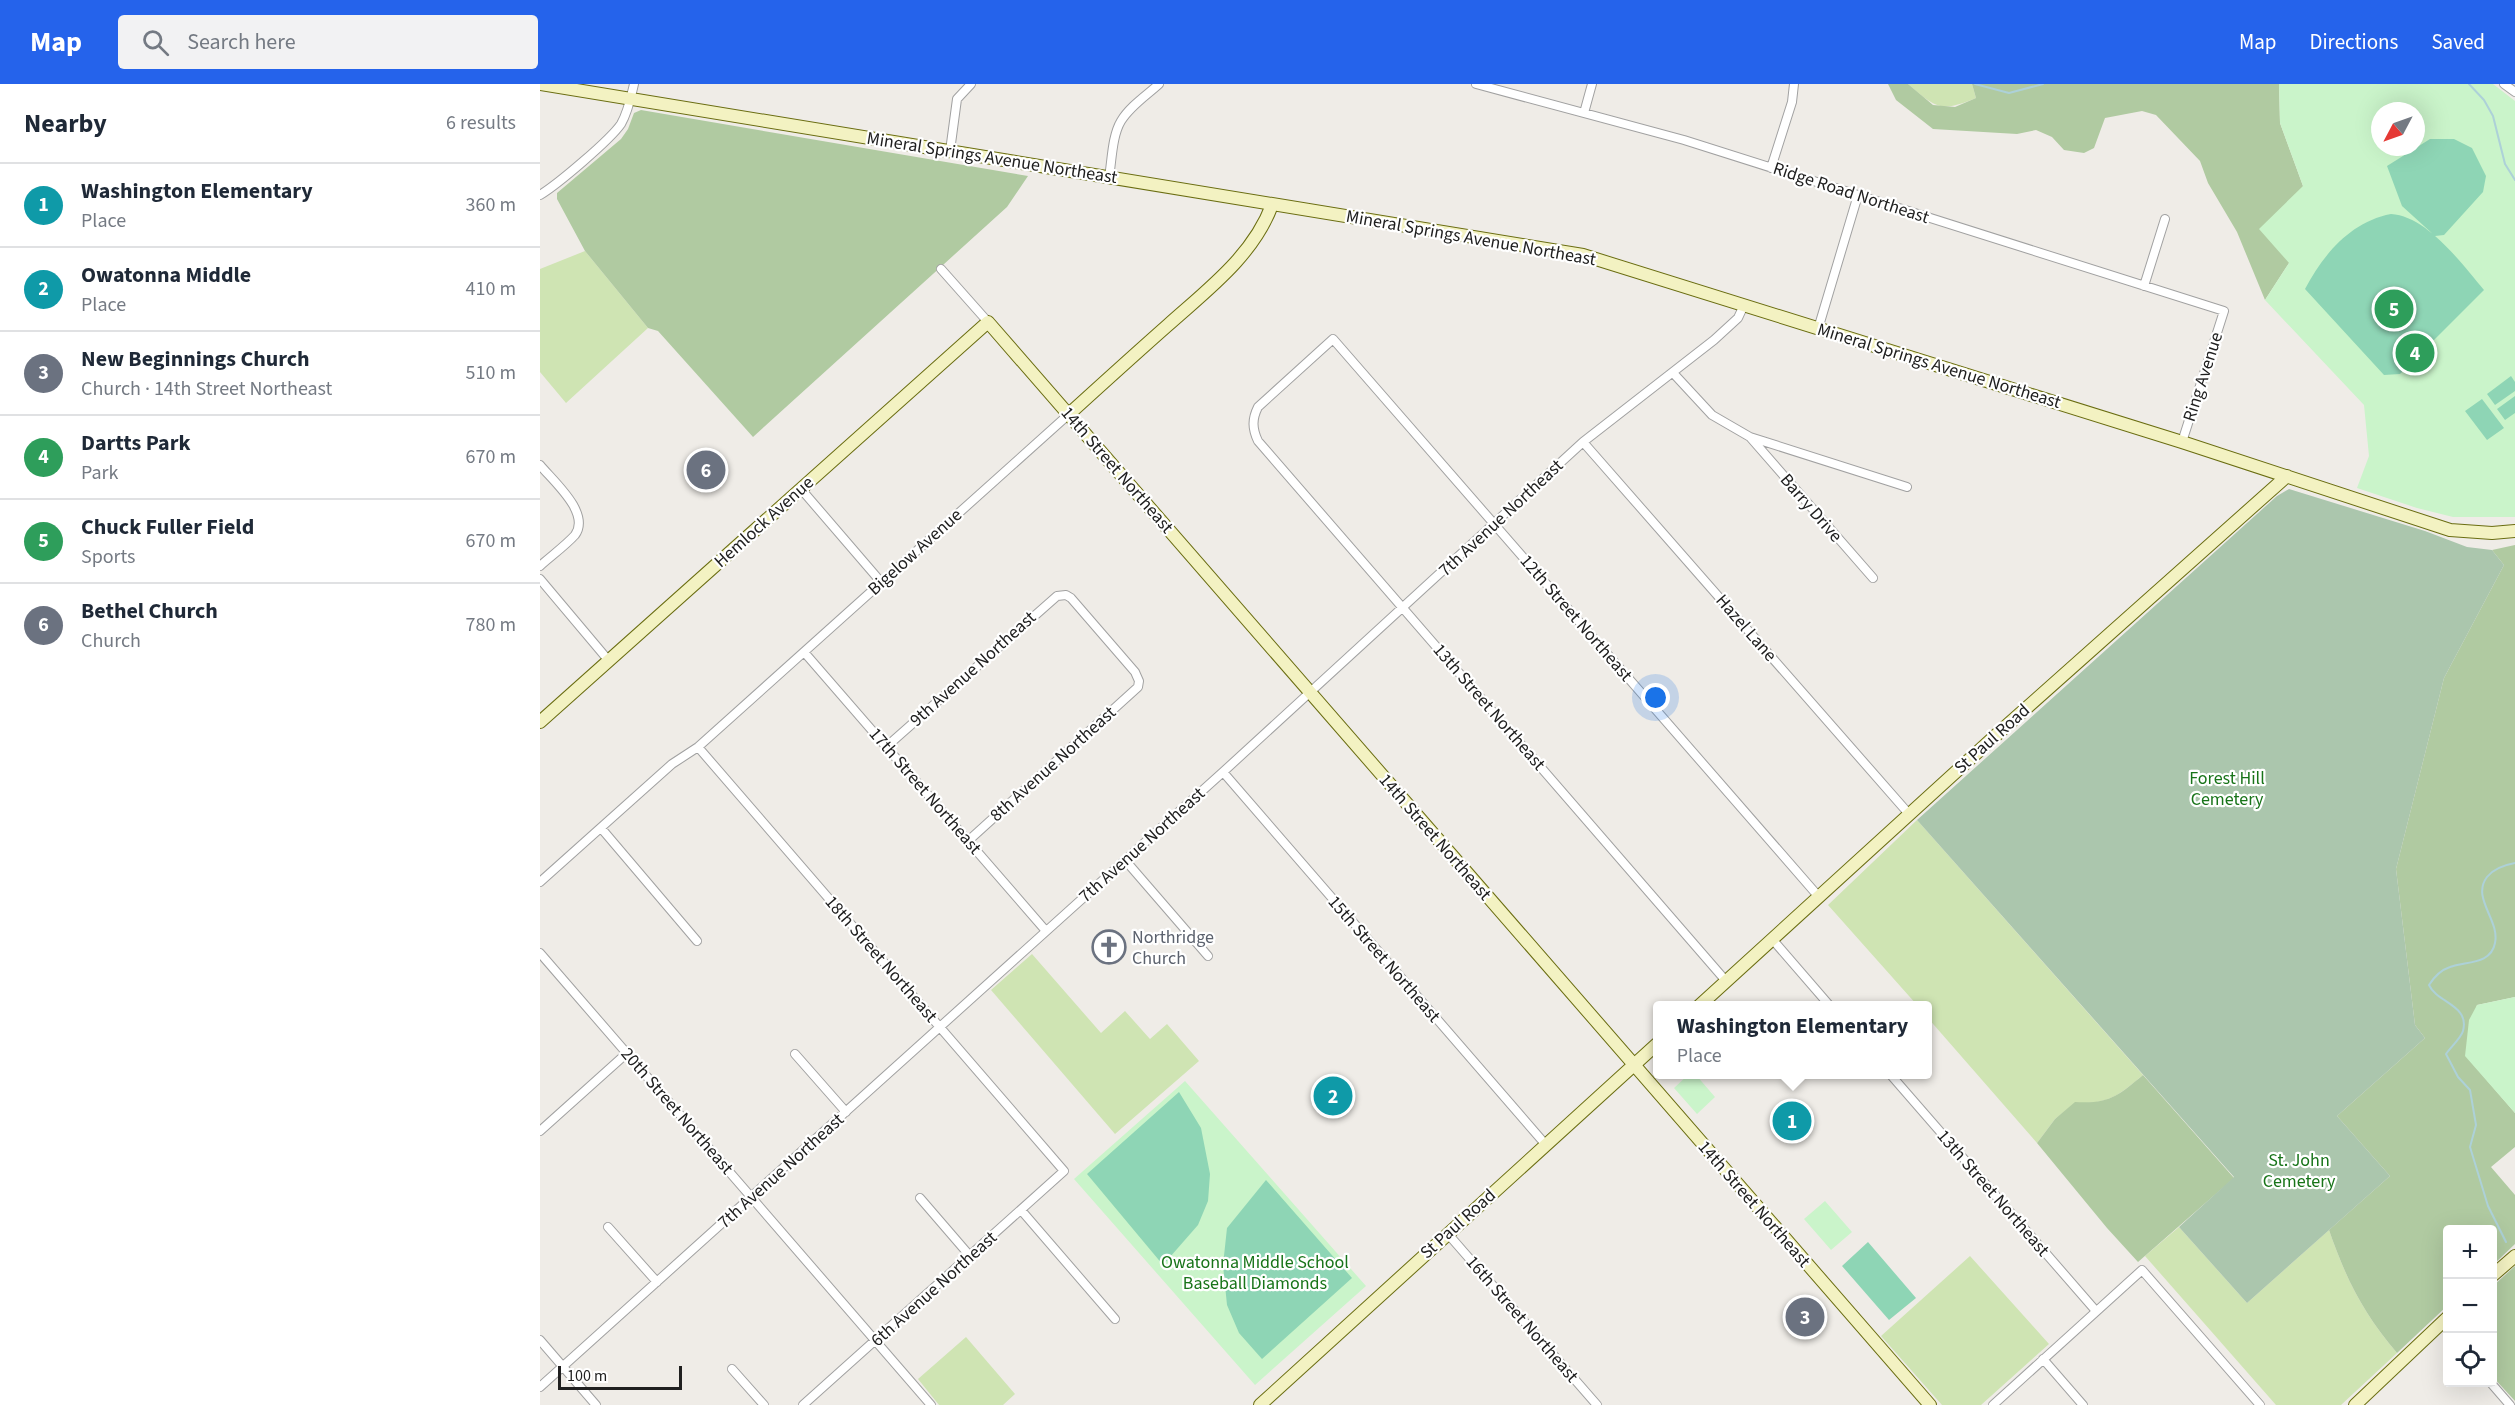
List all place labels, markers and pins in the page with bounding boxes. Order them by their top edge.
pin: 5 [2374,286,2414,332]
pin: 4 [2396,330,2434,376]
pin: 6 [686,448,726,492]
place label: Northridge Church [1132,925,1214,971]
church icon: Northridge Church [1091,929,1127,965]
pin: 2 [1314,1074,1352,1118]
pin: 1 [1772,1098,1812,1144]
pin: 3 [1786,1294,1824,1340]

